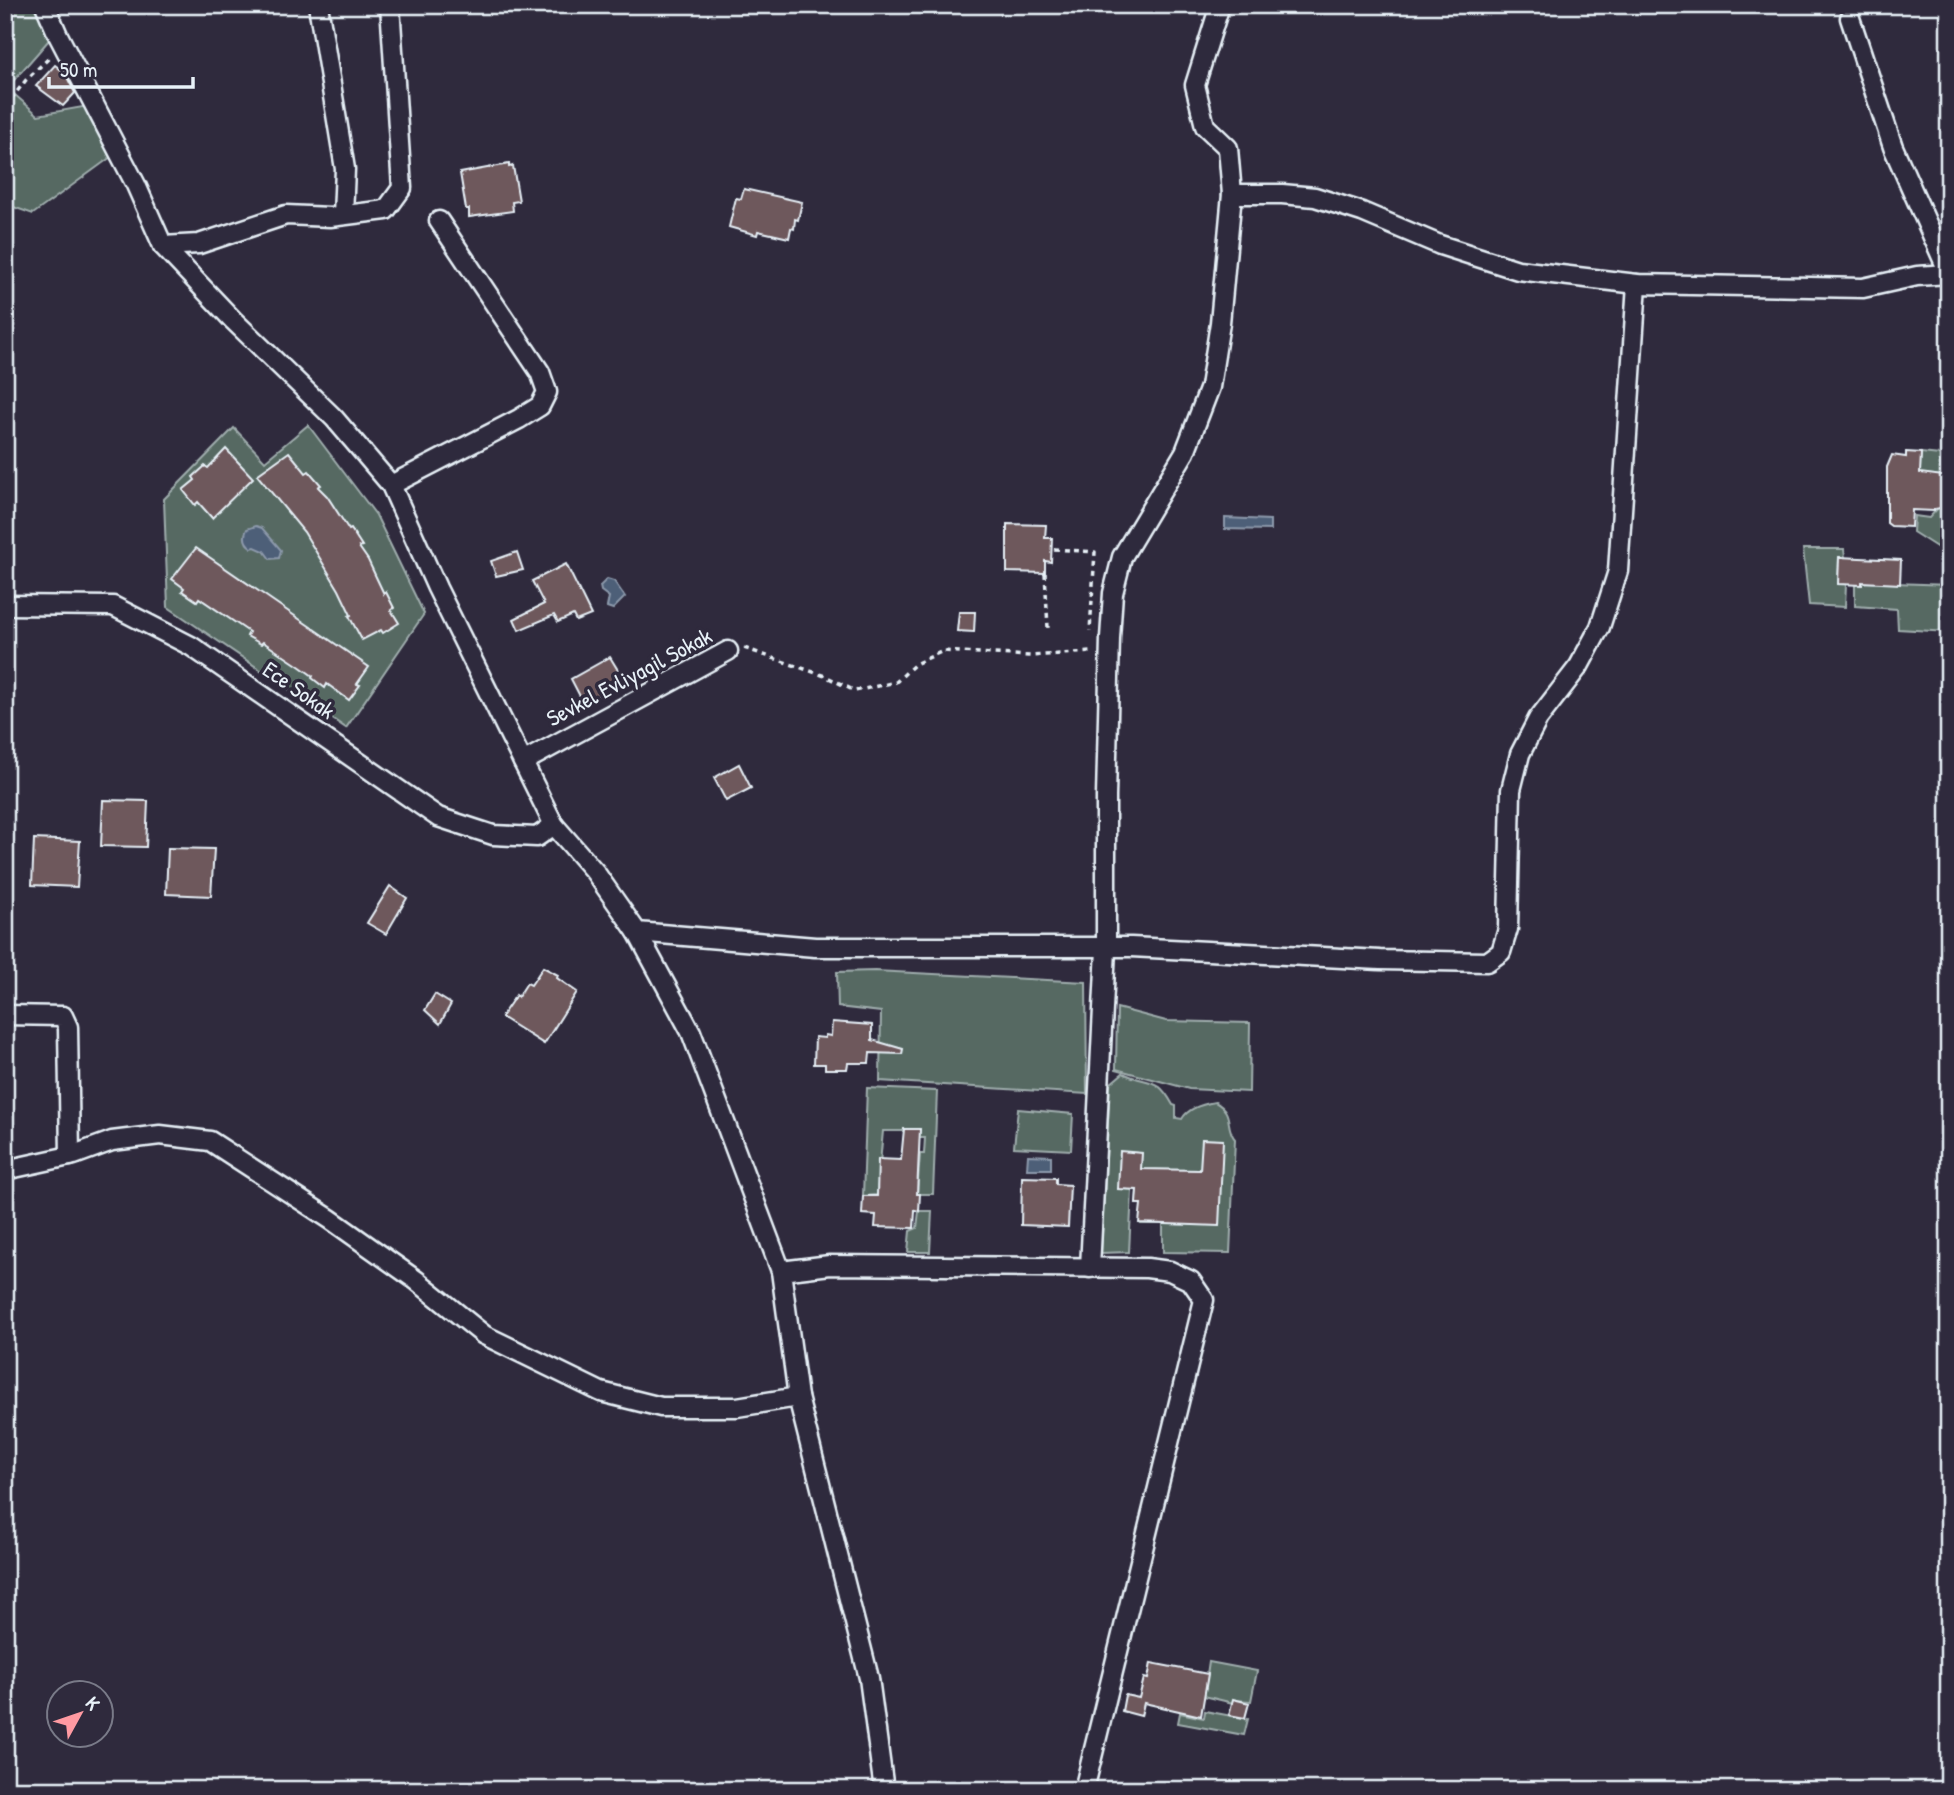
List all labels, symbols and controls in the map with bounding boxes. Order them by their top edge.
scale bar [49,46,192,90]
text: 50 m [60,55,97,84]
street label: Sevkel Evliyagil Sokak [541,620,717,733]
street label: Ece Sokak [257,654,342,726]
north arrow [46,1680,116,1750]
text: K [80,1691,106,1715]

